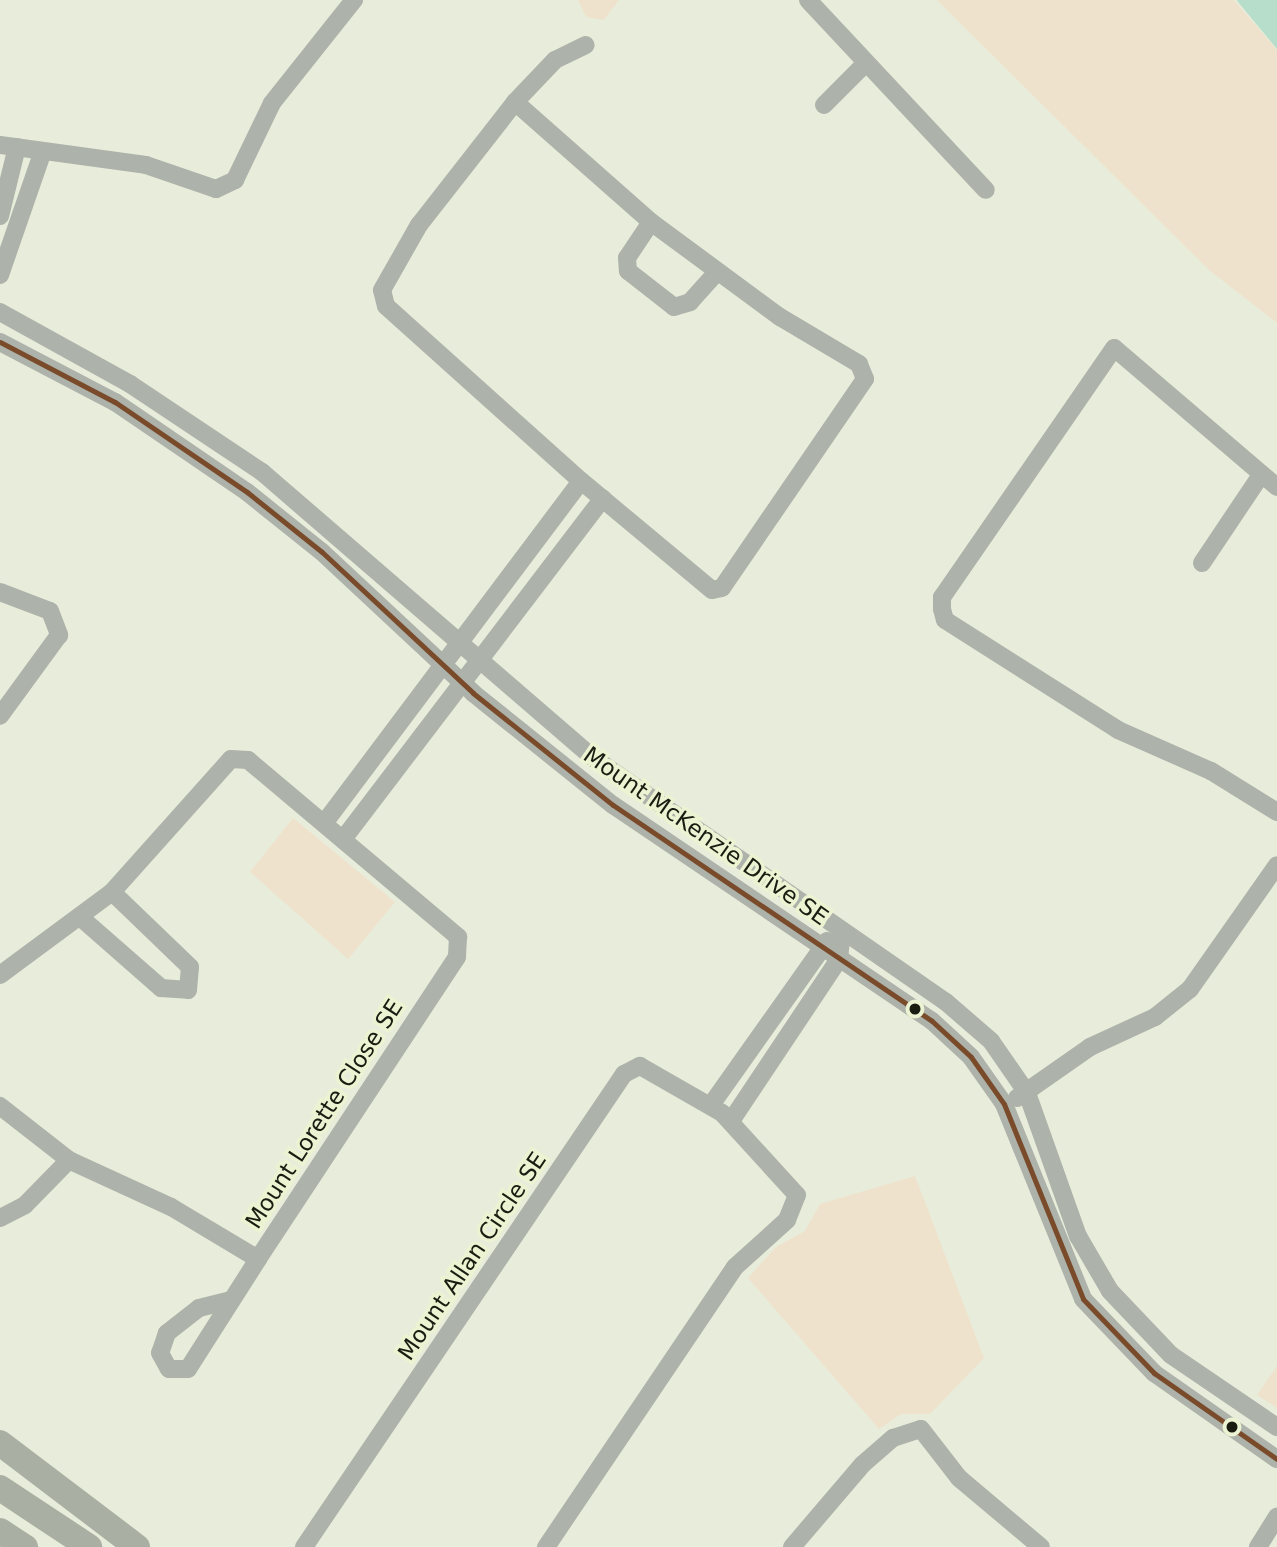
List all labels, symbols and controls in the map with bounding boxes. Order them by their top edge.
street label: Mount McKenzie Drive SE [578,741,834,931]
street label: Mount Lorette Close SE [240,994,408,1234]
unlabelled marker [908,1002,922,1016]
street label: Mount Allan Circle SE [392,1147,552,1365]
unlabelled marker [1225,1420,1239,1434]

